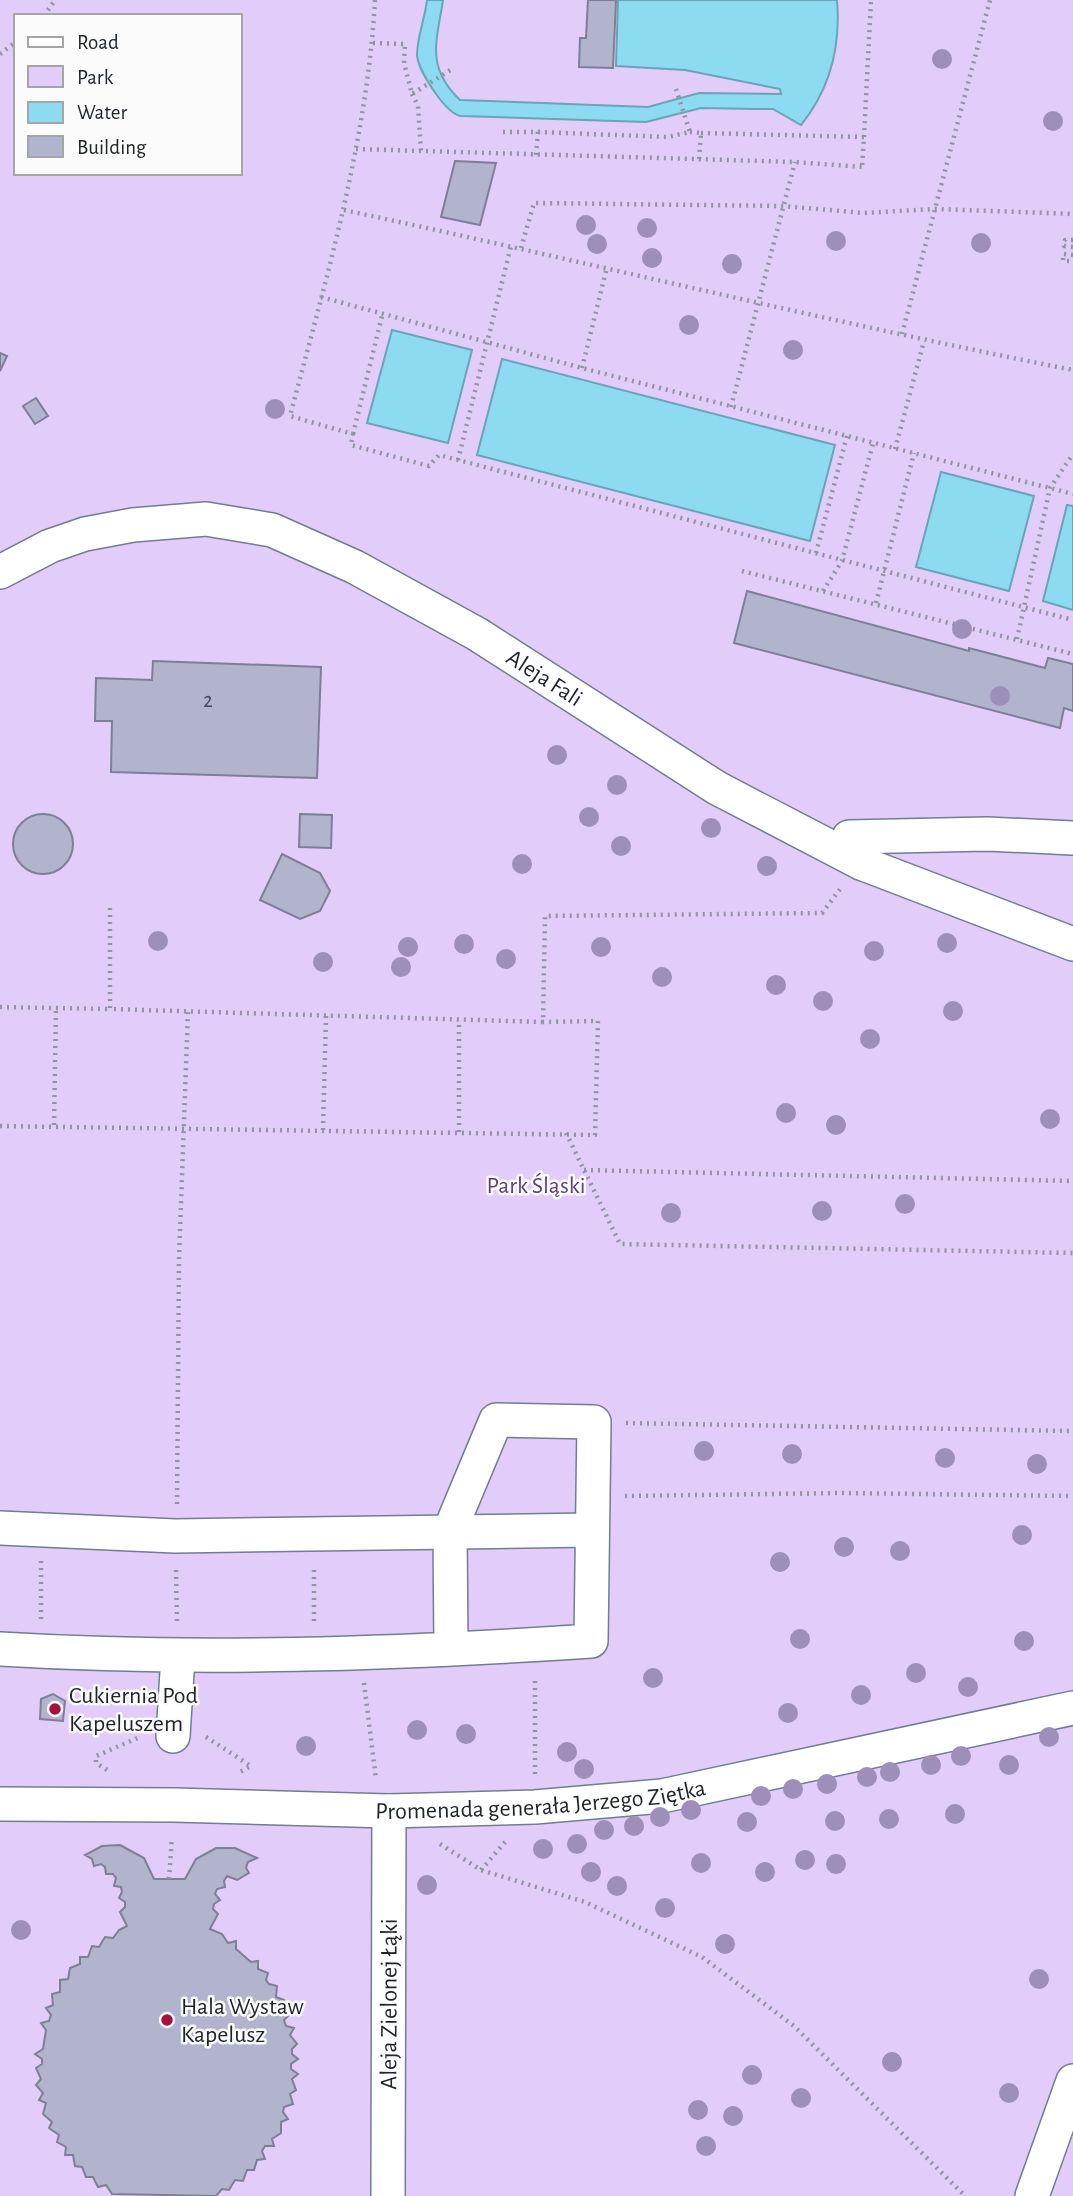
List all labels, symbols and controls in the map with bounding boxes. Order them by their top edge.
legend [14,14,242,175]
text: Road [77,32,119,53]
text: Park [77,67,114,88]
text: Water [77,102,127,123]
text: Building [77,137,147,158]
street label: Aleja Fali [502,645,586,711]
house number: 2 [203,690,213,711]
park label: Park Śląski [486,1172,586,1198]
place label: Cukiernia Pod Kapeluszem [69,1684,198,1736]
marker: Cukiernia Pod Kapeluszem [47,1701,63,1717]
street label: Promenada generała Jerzego Ziętka [375,1776,708,1824]
street label: Aleja Zielonej Łąki [377,1918,402,2090]
place label: Hala Wystaw Kapelusz [181,1995,304,2047]
marker: Hala Wystaw Kapelusz [159,2012,175,2028]

